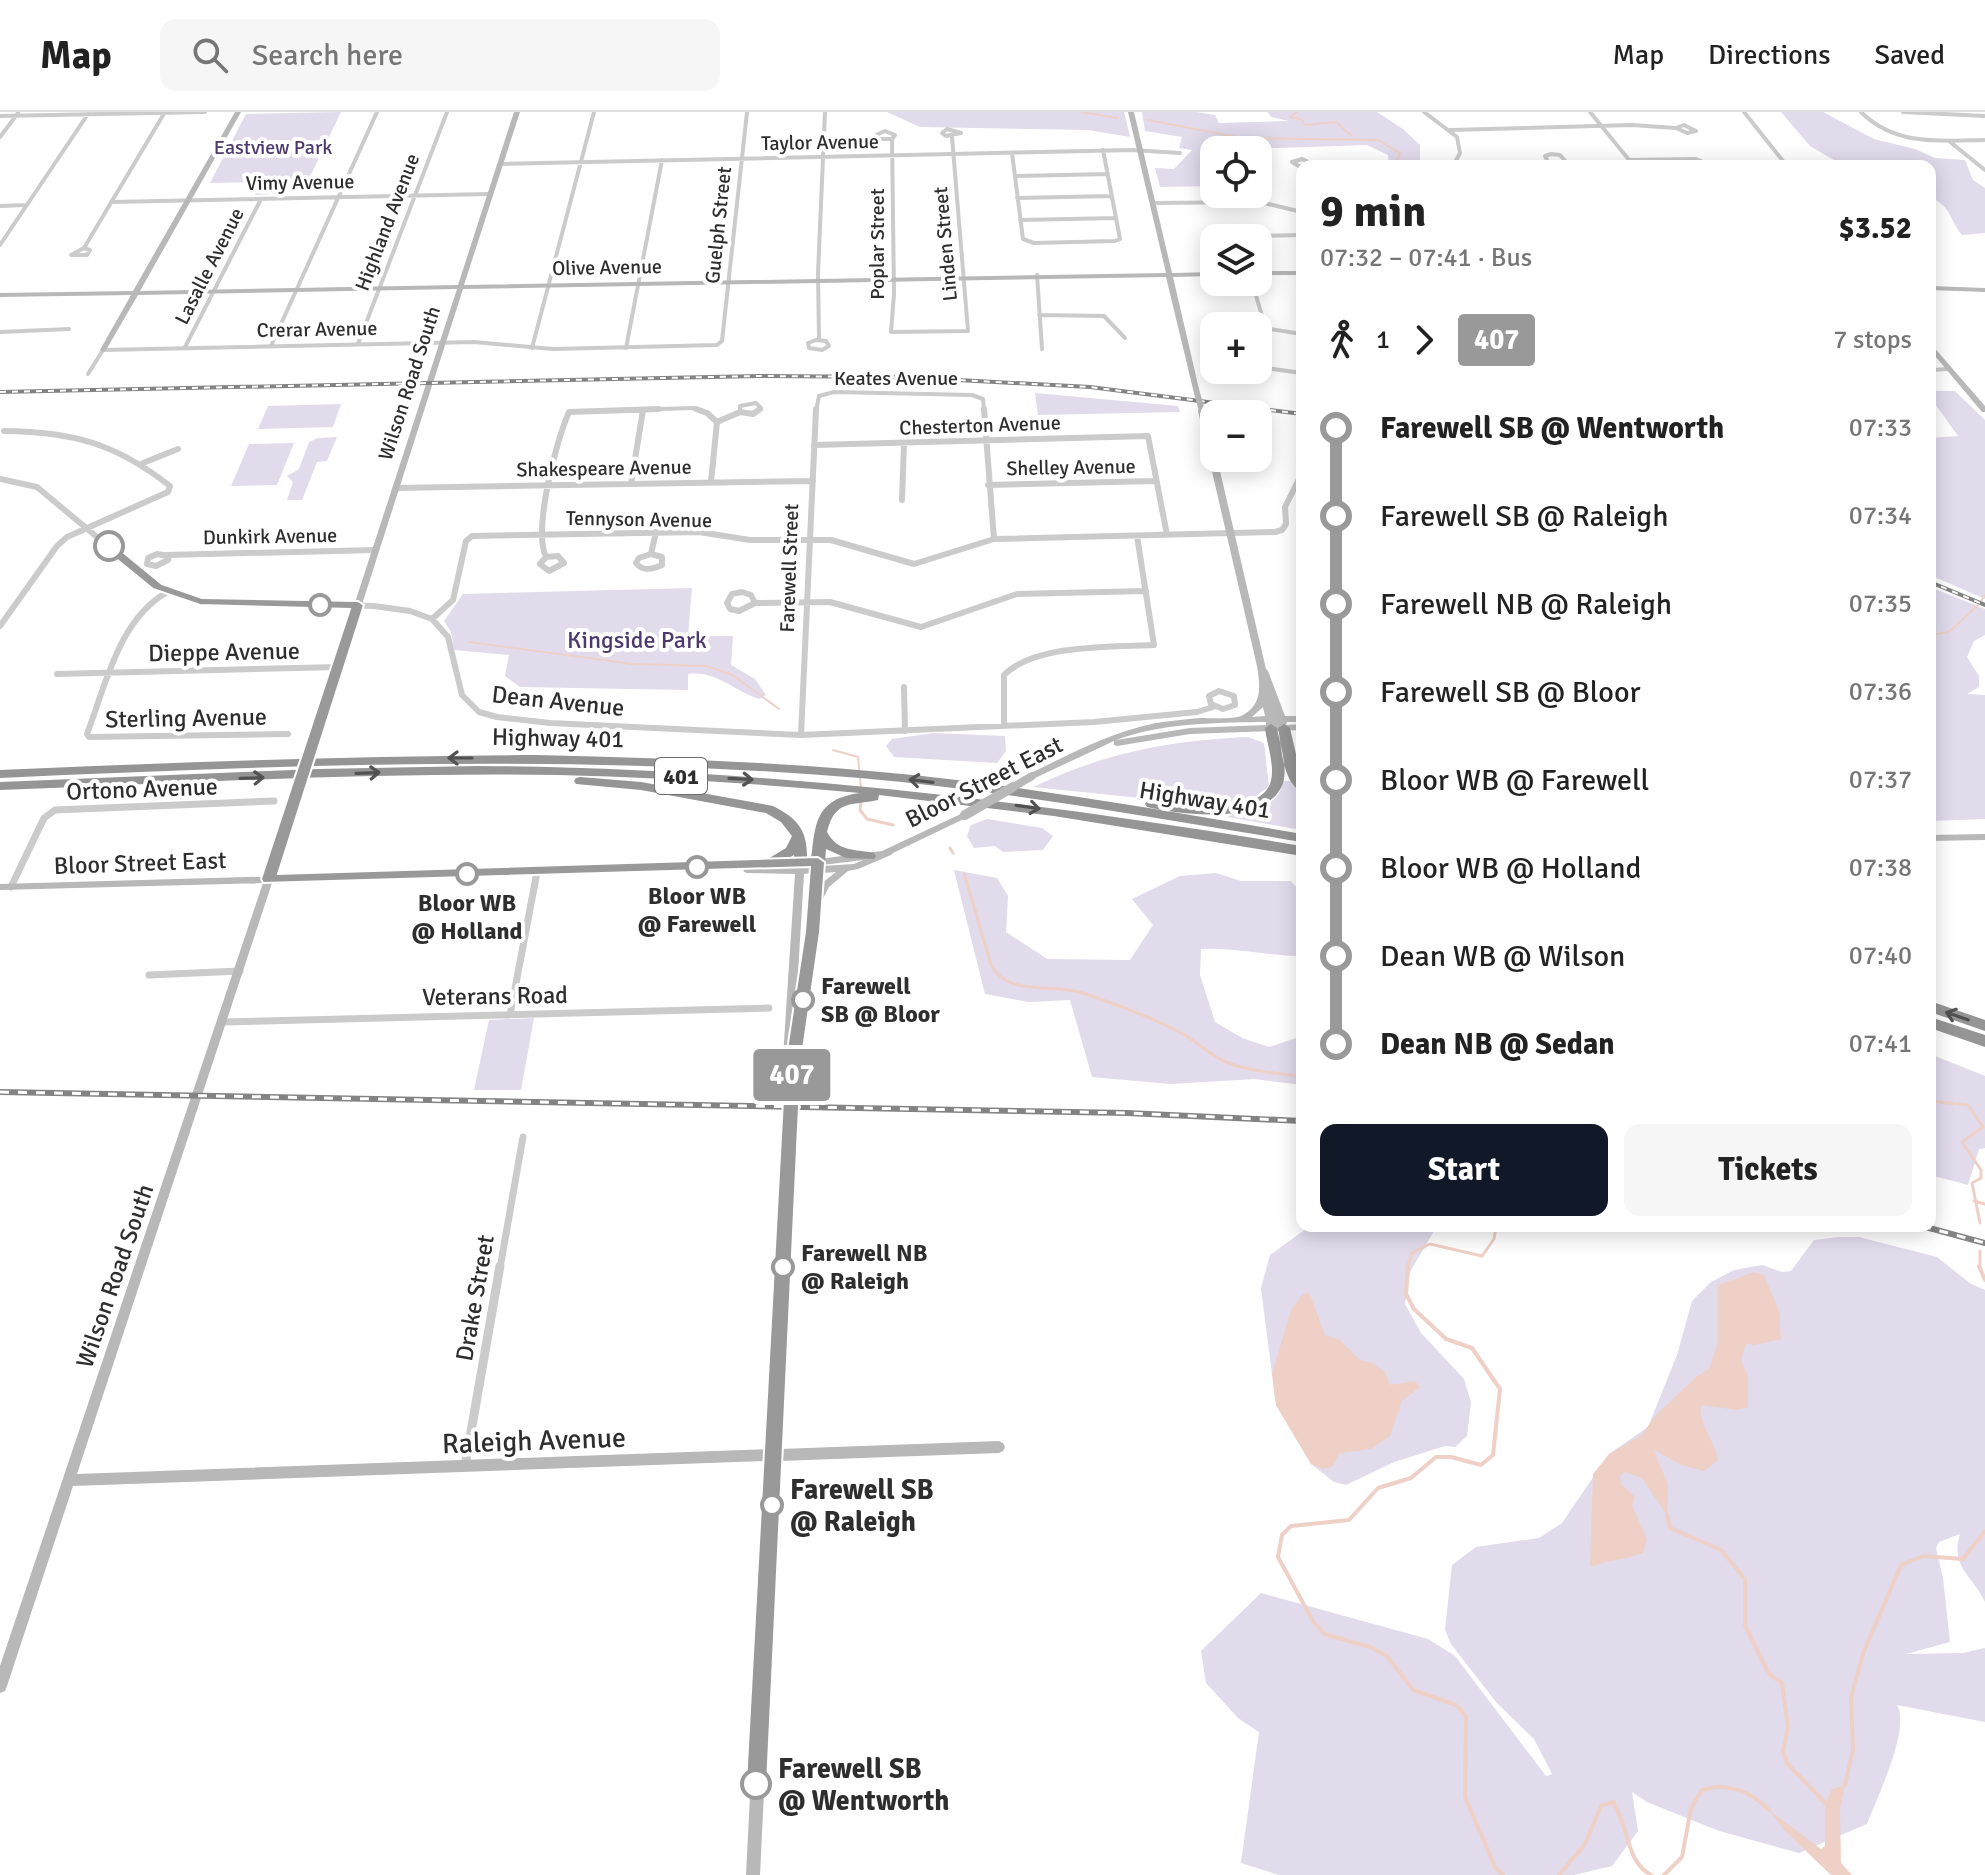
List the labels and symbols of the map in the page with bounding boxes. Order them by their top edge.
street label: Taylor Avenue [761,129,879,156]
park label: Eastview Park [214,135,332,160]
street label: Highland Avenue [350,150,425,294]
street label: Guelph Street [700,165,737,285]
street label: Vimy Avenue [245,169,355,196]
street label: Linden Street [928,186,963,302]
street label: Poplar Street [865,188,890,300]
street label: Lasalle Avenue [169,204,250,329]
street label: Olive Avenue [552,254,662,281]
street label: Wilson Road South [373,303,446,463]
street label: Crerar Avenue [256,316,378,343]
street label: Keates Avenue [834,366,958,391]
street label: Chesterton Avenue [899,410,1061,441]
street label: Shakespeare Avenue [516,454,692,483]
street label: Shelley Avenue [1006,454,1136,481]
street label: Farewell Street [775,503,804,633]
street label: Tennyson Avenue [566,506,712,533]
street label: Dunkirk Avenue [203,523,337,550]
unlabelled marker [94,531,124,561]
unlabelled marker [309,594,331,616]
park label: Kingside Park [567,625,707,655]
street label: Dieppe Avenue [148,636,300,668]
street label: Dean Avenue [490,679,626,723]
street label: Sterling Avenue [105,702,267,734]
street label: Highway 401 [492,722,624,754]
street label: Bloor Street East [900,729,1068,835]
one-way arrow [447,750,474,766]
road number: 401 [655,758,707,794]
one-way arrow [354,766,381,781]
one-way arrow [238,770,265,785]
street label: Ortono Avenue [66,771,218,807]
one-way arrow [727,772,754,787]
one-way arrow [909,773,934,788]
street label: Highway 401 [1137,775,1273,825]
one-way arrow [1014,800,1041,815]
street label: Bloor Street East [53,845,227,881]
marker: Bloor WB @ Farewell [686,856,708,878]
marker: Bloor WB @ Holland [456,863,478,885]
place label: Bloor WB @ Farewell [638,881,757,939]
place label: Bloor WB @ Holland [411,888,523,946]
place label: Farewell SB @ Bloor [821,971,940,1029]
street label: Veterans Road [422,980,568,1012]
marker: Farewell SB @ Bloor [792,989,814,1011]
one-way arrow [1946,1008,1970,1022]
line badge: 407 [746,1049,838,1101]
street label: Wilson Road South [70,1180,160,1372]
street label: Drake Street [449,1232,501,1364]
place label: Farewell NB @ Raleigh [801,1238,928,1296]
marker: Farewell NB @ Raleigh [772,1256,794,1278]
street label: Raleigh Avenue [441,1421,627,1461]
place label: Farewell SB @ Raleigh [790,1473,934,1539]
marker: Farewell SB @ Raleigh [761,1494,783,1516]
place label: Farewell SB @ Wentworth [778,1752,950,1818]
marker: Farewell SB @ Wentworth [741,1769,771,1799]

